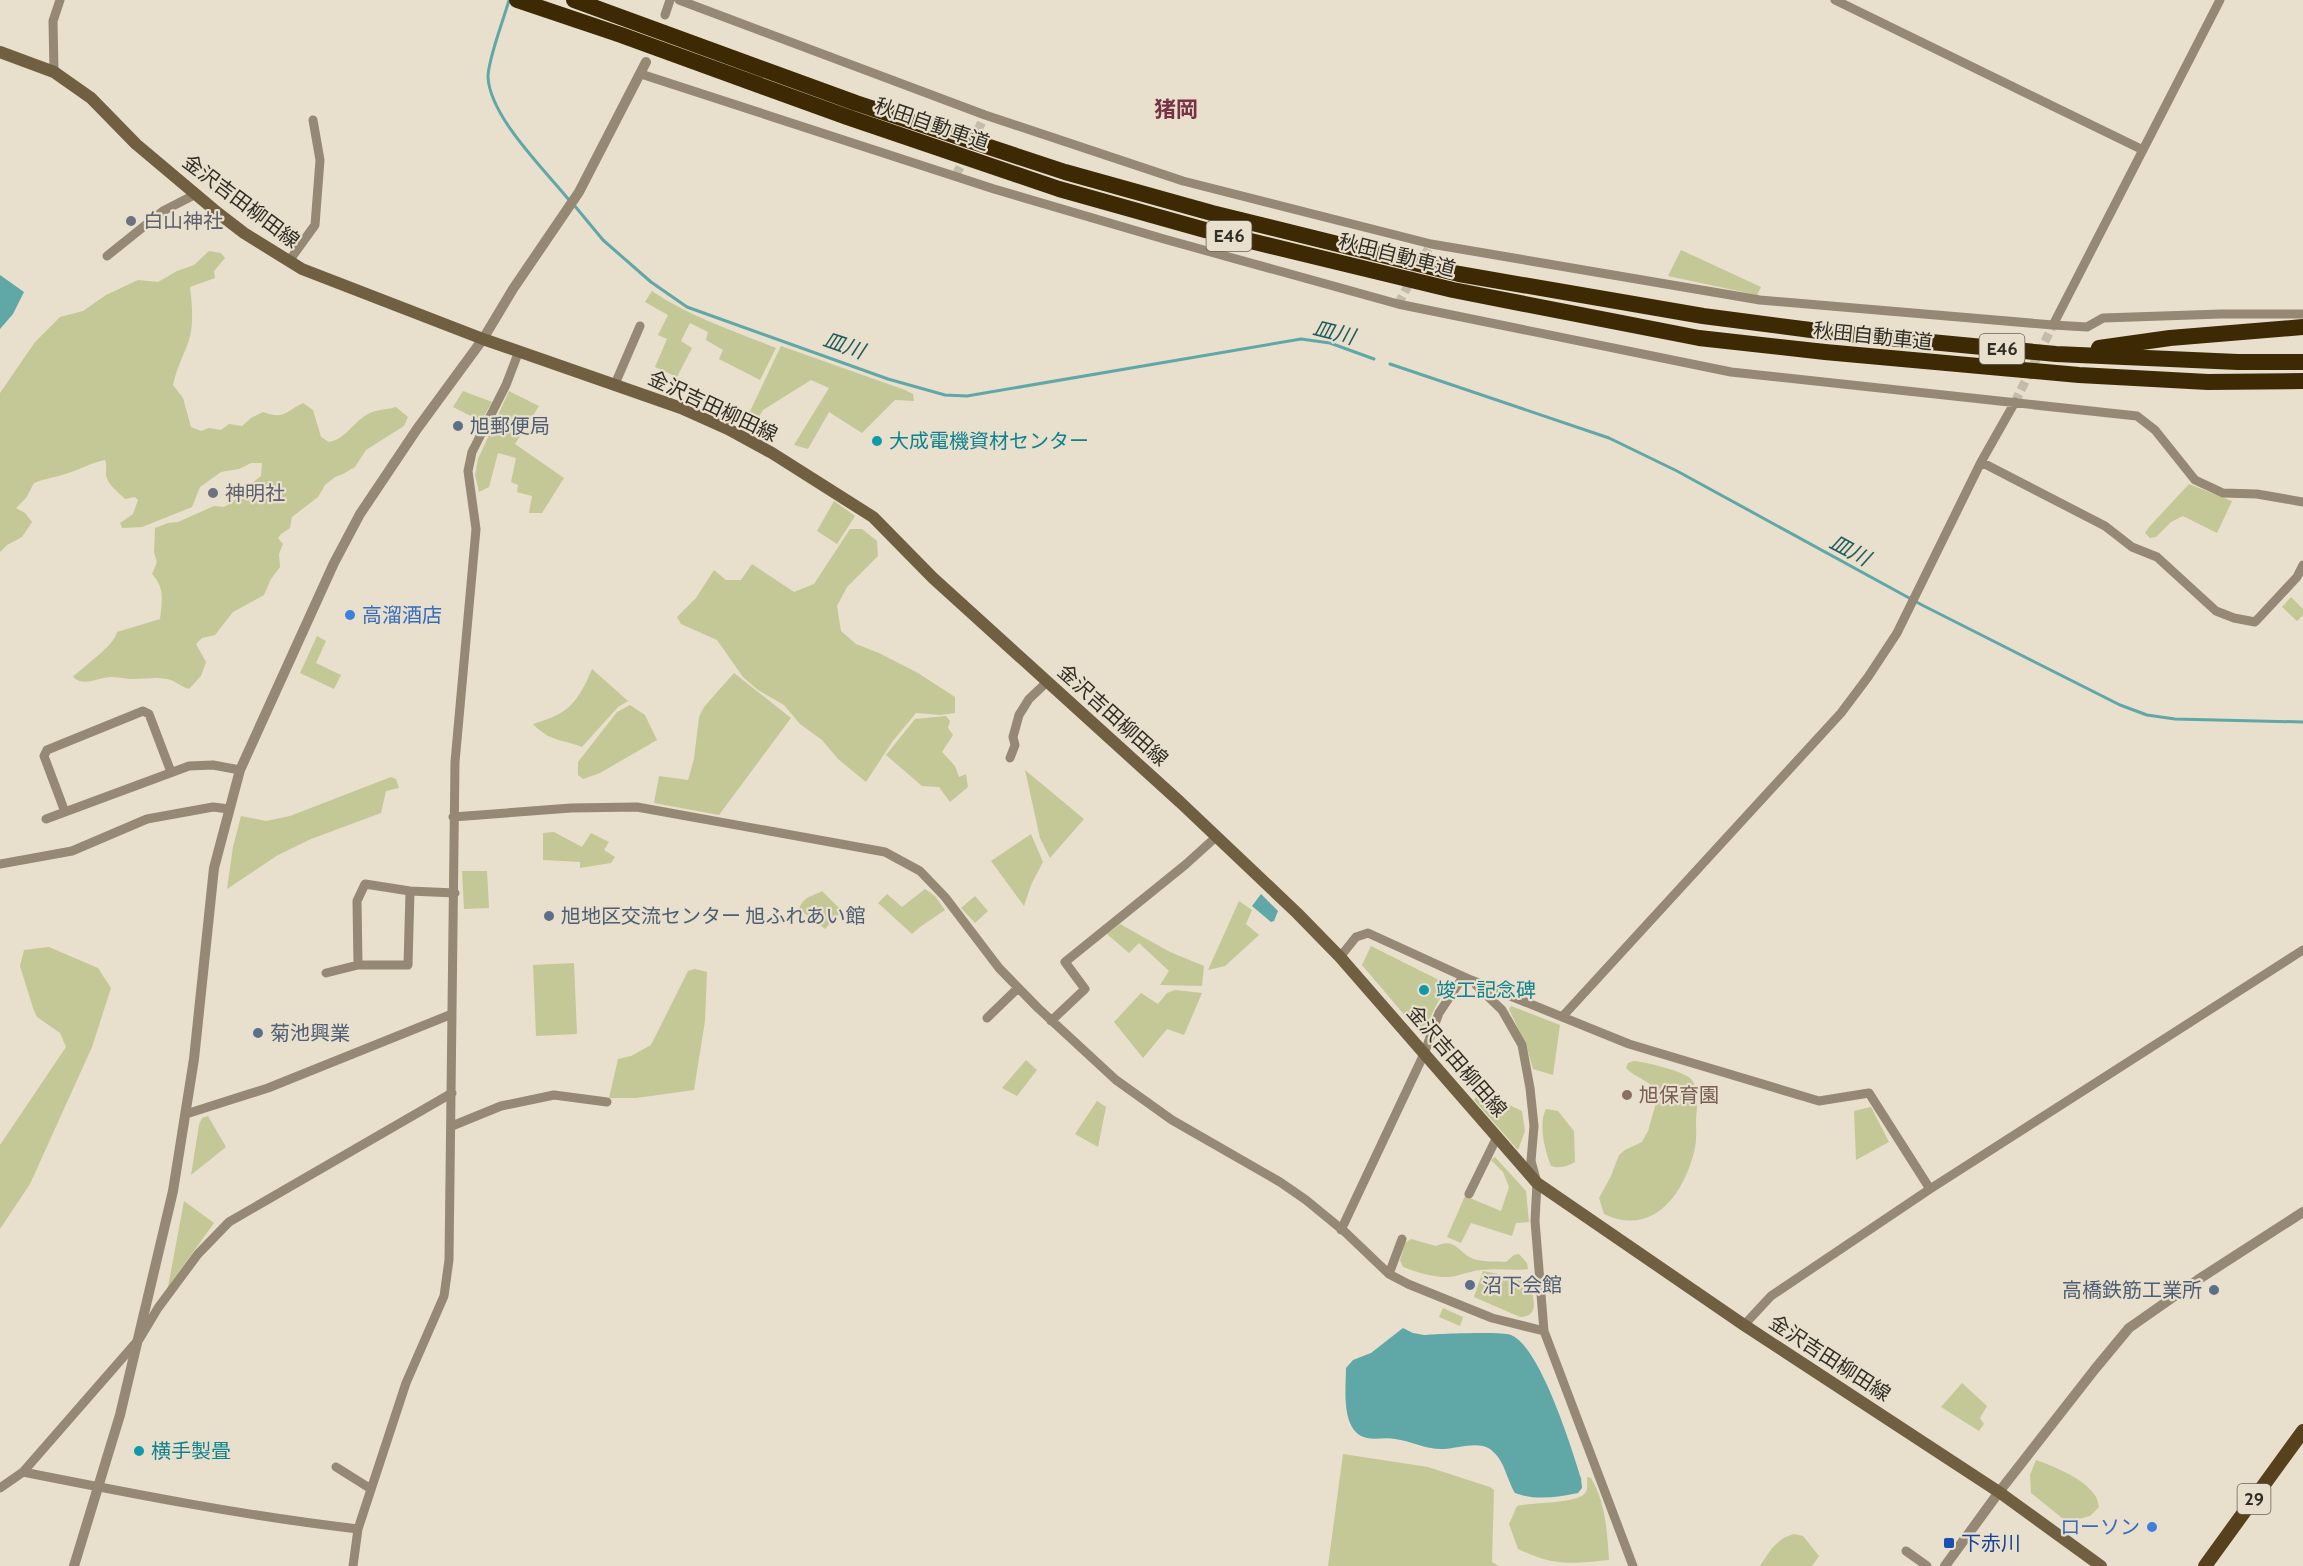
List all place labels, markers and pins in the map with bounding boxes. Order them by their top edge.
place label: 白山神社 [143,209,223,233]
marker: 白山神社 [124,214,138,228]
place label: 旭郵便局 [470,414,550,438]
marker: 旭郵便局 [451,419,465,433]
place label: 大成電機資材センター [889,429,1089,453]
marker: 大成電機資材センター [870,434,884,448]
place label: 神明社 [225,481,285,505]
marker: 神明社 [206,486,220,500]
place label: 高溜酒店 [362,603,442,627]
marker: 高溜酒店 [343,608,357,622]
place label: 旭地区交流センター 旭ふれあい館 [561,904,866,928]
marker: 旭地区交流センター 旭ふれあい館 [542,909,556,923]
place label: 竣工記念碑 [1436,978,1536,1002]
marker: 竣工記念碑 [1417,983,1431,997]
place label: 菊池興業 [270,1021,350,1045]
marker: 菊池興業 [251,1026,265,1040]
place label: 旭保育園 [1639,1083,1719,1107]
marker: 旭保育園 [1620,1088,1634,1102]
place label: 沼下会館 [1482,1273,1562,1297]
marker: 沼下会館 [1463,1278,1477,1292]
place label: 高橋鉄筋工業所 [2062,1278,2202,1302]
marker: 高橋鉄筋工業所 [2207,1283,2221,1297]
place label: 横手製畳 [151,1439,231,1463]
marker: 横手製畳 [132,1444,146,1458]
place label: ローソン [2060,1515,2140,1539]
marker: ローソン [2145,1520,2159,1534]
place label: 下赤川 [1961,1531,2021,1555]
marker: 下赤川 [1942,1536,1956,1550]

